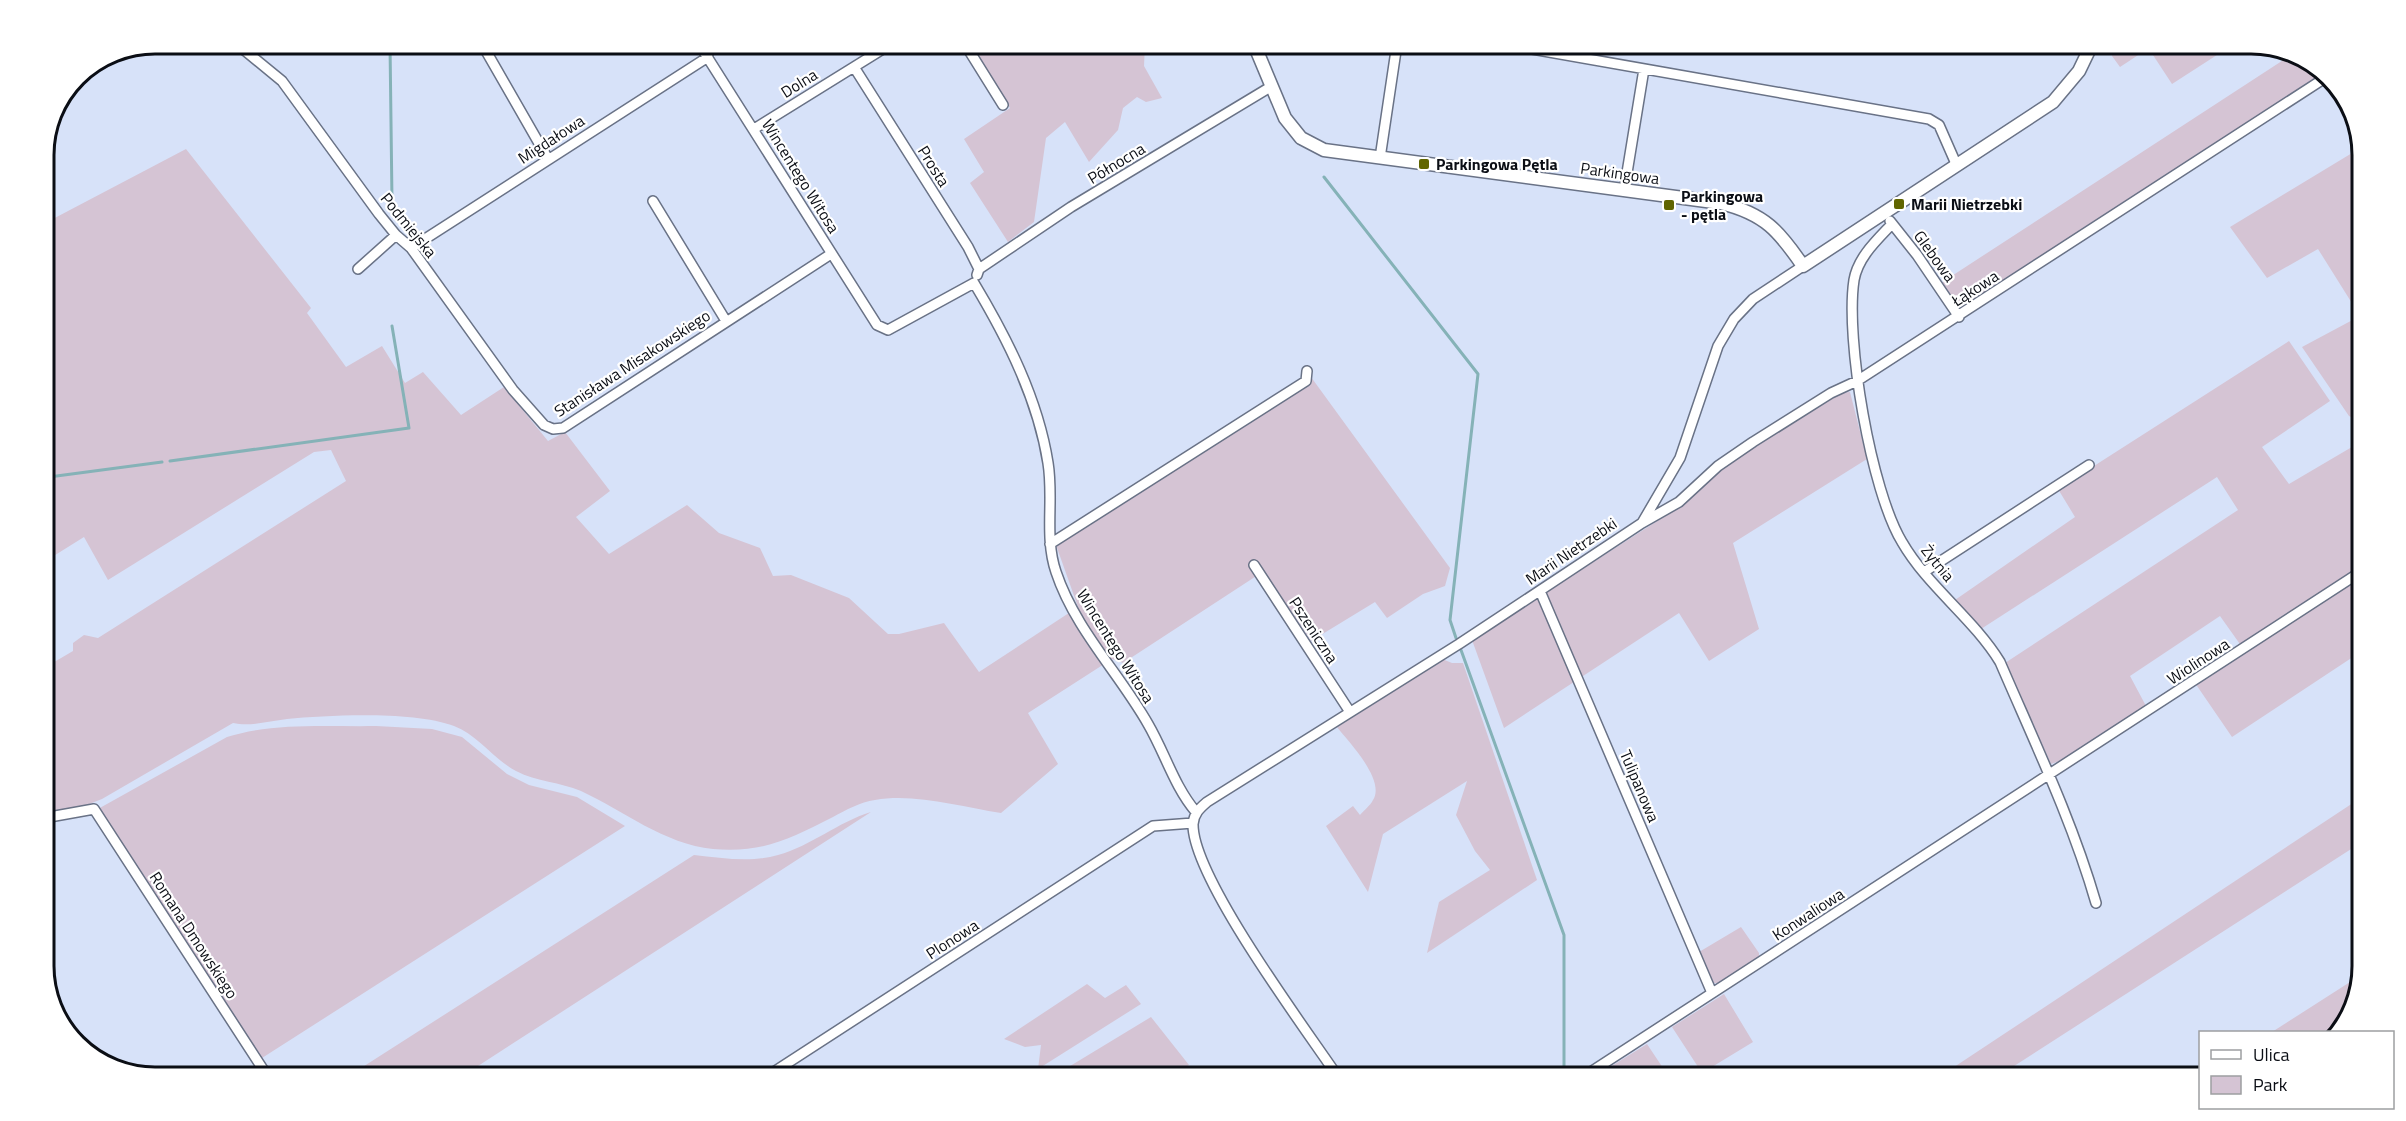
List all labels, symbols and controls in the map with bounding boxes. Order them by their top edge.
street label: Dolna [776,62,822,104]
street label: Migdałowa [513,108,589,170]
street label: Wincentego Witosa [756,114,846,238]
street label: Północna [1083,136,1149,190]
street label: Prosta [912,141,956,191]
place label: Parkingowa Pętla [1436,152,1558,176]
street label: Parkingowa [1579,156,1661,190]
marker: Parkingowa Pętla [1417,157,1431,171]
place label: Parkingowa - pętla [1681,184,1763,226]
street label: Podmiejska [375,187,443,263]
place label: Marii Nietrzebki [1911,192,2022,216]
marker: Marii Nietrzebki [1892,197,1906,211]
marker: Parkingowa - pętla [1662,198,1676,212]
street label: Glebowa [1908,225,1962,287]
street label: Łąkowa [1946,264,2003,313]
street label: Stanisława Misakowskiego [549,303,715,423]
street label: Marii Nietrzebki [1520,511,1622,591]
street label: Żytnia [1916,539,1960,587]
street label: Wincentego Witosa [1071,584,1161,708]
street label: Pszeniczna [1283,592,1345,668]
street label: Wiolinowa [2162,632,2234,690]
street label: Tulipanowa [1614,746,1666,826]
street label: Romana Dmowskiego [144,867,244,1003]
street label: Konwaliowa [1767,882,1849,946]
street label: Plonowa [921,913,983,965]
legend [2199,1031,2394,1109]
text: Ulica [2253,1041,2290,1068]
text: Park [2253,1071,2288,1098]

